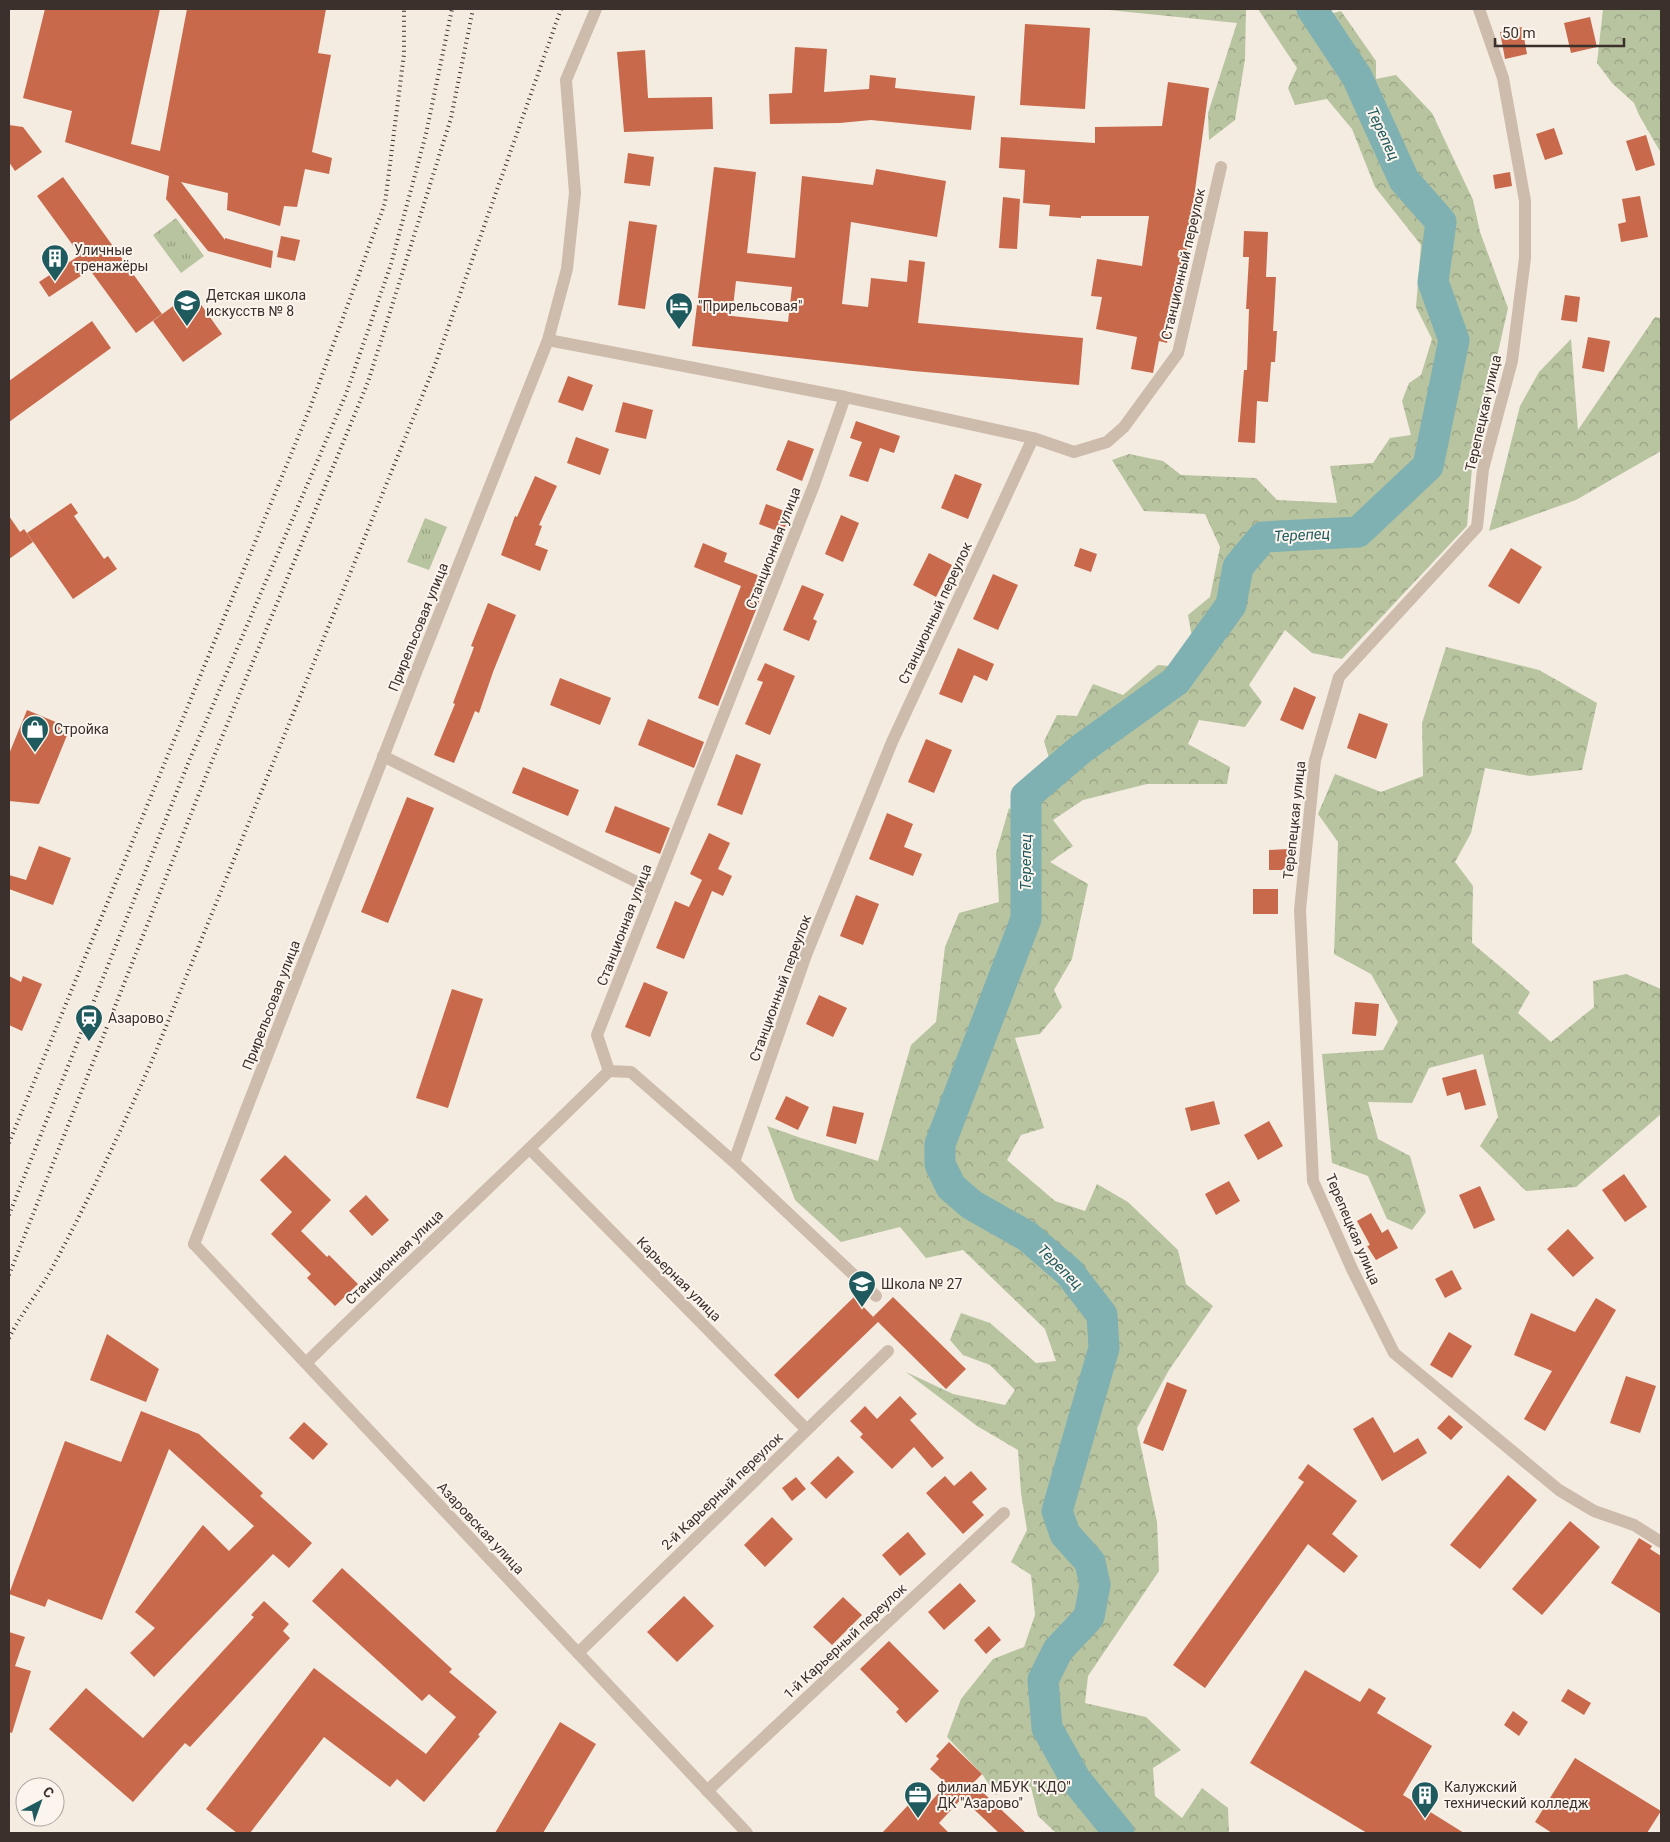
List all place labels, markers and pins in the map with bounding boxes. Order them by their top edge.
place label: Уличные тренажёры [74,242,148,274]
building icon: Уличные тренажёры [40,243,70,282]
place label: Детская школа искусств № 8 [206,287,306,319]
school or university icon: Детская школа искусств № 8 [172,288,202,327]
hotel icon: "Прирельсовая" [664,291,694,330]
place label: "Прирельсовая" [698,298,803,314]
shop icon: Стройка [20,714,50,753]
place label: Стройка [54,721,109,737]
station icon: Азарово [74,1003,104,1042]
place label: Азарово [108,1010,164,1026]
school or university icon: Школа № 27 [847,1269,877,1308]
place label: Школа № 27 [881,1276,962,1292]
place label: филиал МБУК "КДО" ДК "Азарово" [937,1779,1071,1811]
place label: Калужский технический колледж [1444,1779,1589,1811]
office icon: филиал МБУК "КДО" ДК "Азарово" [903,1780,933,1819]
building icon: Калужский технический колледж [1410,1780,1440,1819]

